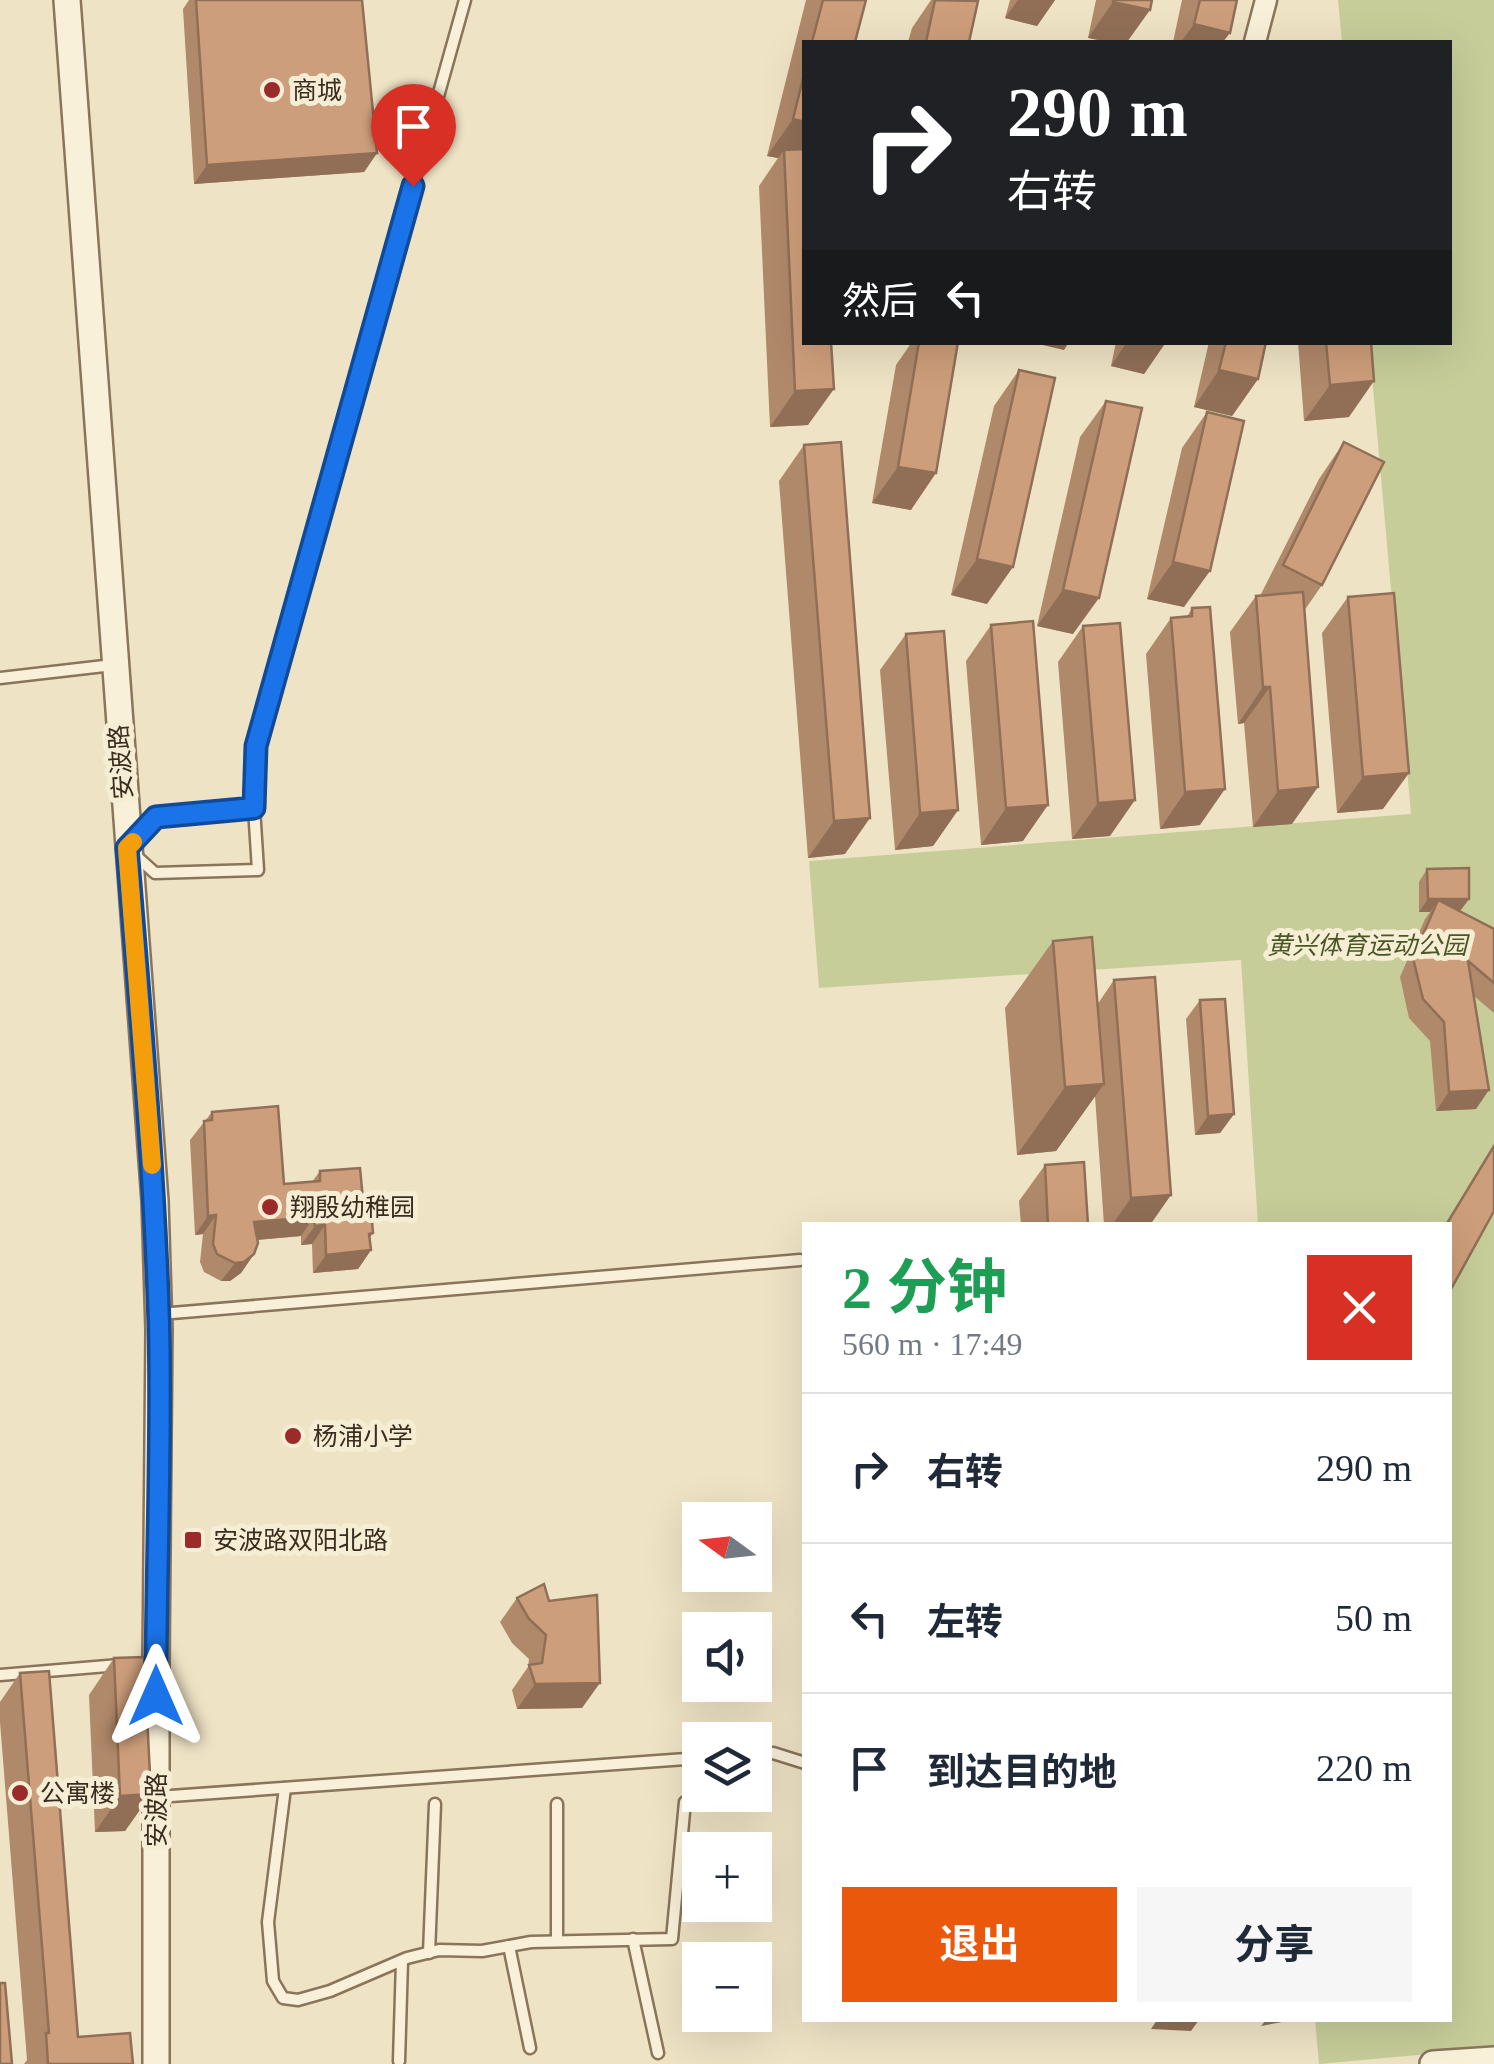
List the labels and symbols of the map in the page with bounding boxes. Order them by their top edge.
place label: 商城 [292,77,342,104]
marker: 商城 [261,79,283,101]
pin [371,84,456,187]
street label: 安波路 [105,724,137,800]
park label: 黄兴体育运动公园 [1267,932,1470,959]
place label: 翔殷幼稚园 [290,1194,415,1221]
marker: 翔殷幼稚园 [259,1196,281,1218]
place label: 杨浦小学 [313,1423,413,1450]
marker: 杨浦小学 [282,1425,304,1447]
north arrow [682,1502,772,1592]
place label: 安波路双阳北路 [213,1527,388,1554]
marker: 安波路双阳北路 [182,1529,204,1551]
position arrow [104,1644,208,1748]
street label: 安波路 [143,1772,170,1848]
place label: 公寓楼 [40,1780,115,1807]
marker: 公寓楼 [9,1782,31,1804]

